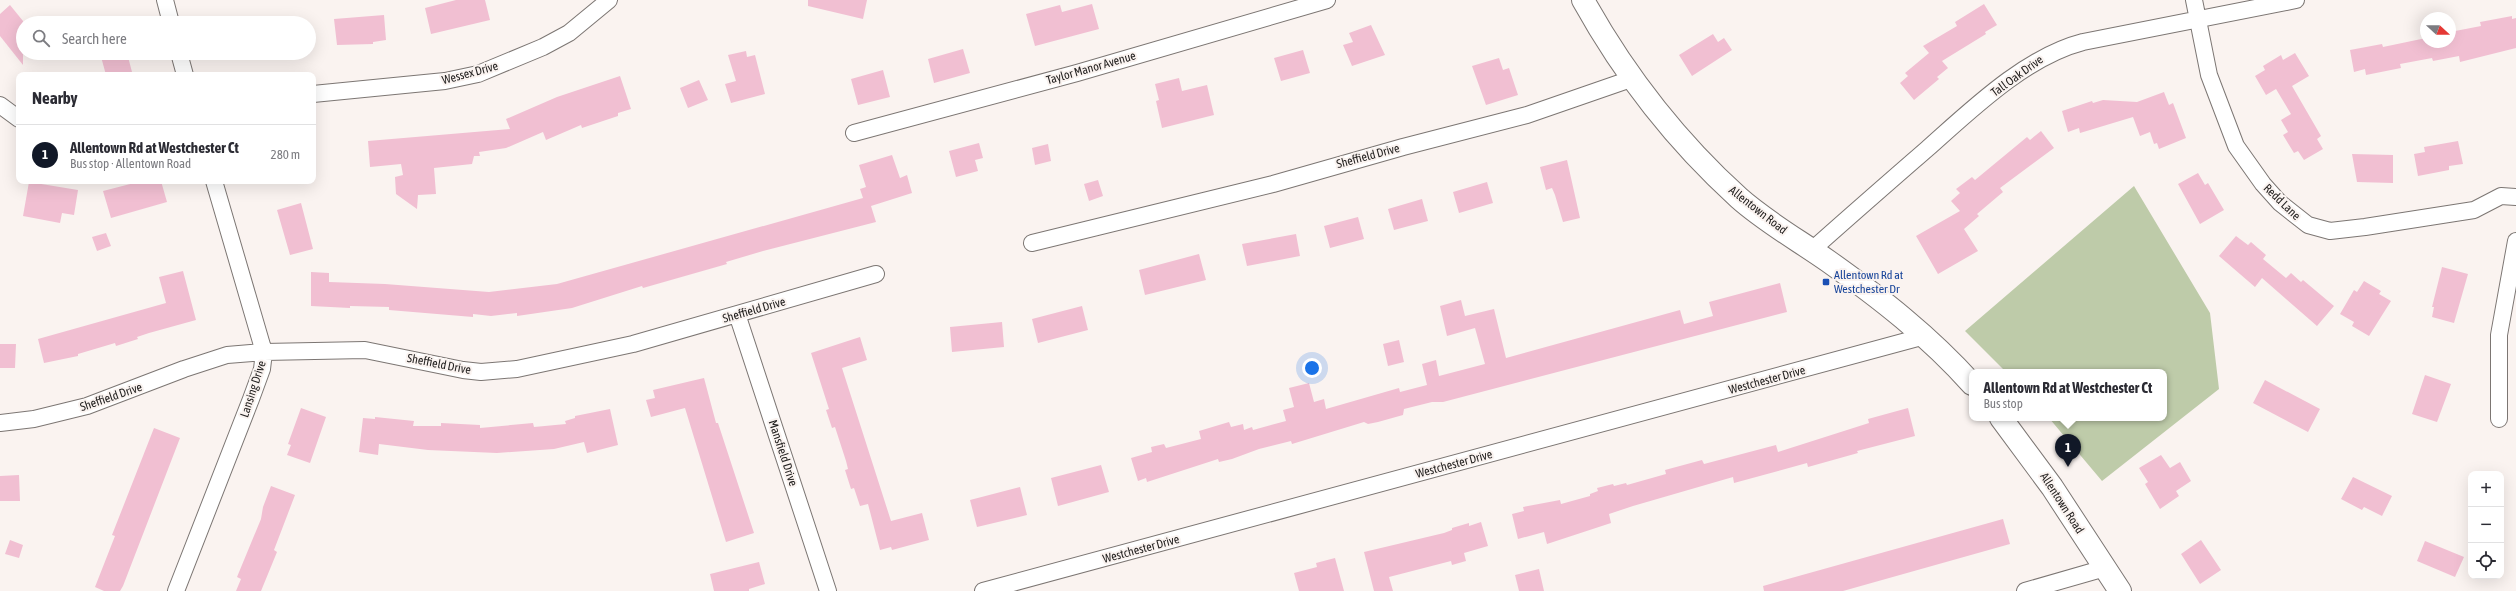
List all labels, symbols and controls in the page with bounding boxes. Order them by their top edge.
north arrow [2420,12,2456,48]
search box [16,16,316,60]
icon: search [30,27,52,49]
text: Search here [62,30,127,47]
street label: Taylor Manor Avenue [1045,49,1137,87]
street label: Tall Oak Drive [1988,52,2046,100]
street label: Wessex Drive [440,59,500,87]
text: Nearby [32,88,78,108]
text: Allentown Rd at Westchester Ct [70,139,239,156]
street label: Sheffield Drive [1335,141,1401,171]
text: 1 [42,147,48,162]
text: 280 m [271,147,300,162]
text: Bus stop · Allentown Road [70,156,191,171]
street label: Redd Lane [2261,181,2303,223]
street label: Allentown Road [1726,183,1790,237]
place label: Allentown Rd at Westchester Dr [1834,268,1904,296]
marker: Allentown Rd at Westchester Dr [1821,277,1831,287]
street label: Sheffield Drive [721,294,787,326]
street label: Sheffield Drive [406,351,472,377]
your location [1302,358,1322,378]
street label: Lansing Drive [237,359,269,419]
street label: Westchester Drive [1727,363,1807,397]
popup [1969,369,2167,421]
text: Allentown Rd at Westchester Ct [1984,379,2152,396]
street label: Sheffield Drive [78,380,144,414]
text: Bus stop [1984,396,2023,411]
street label: Mansfield Drive [766,418,800,488]
pin: 1 [2055,434,2081,467]
street label: Westchester Drive [1414,447,1494,481]
street label: Allentown Road [2037,470,2087,536]
map controls [2468,471,2504,579]
button: + [2468,471,2504,507]
button: − [2468,507,2504,543]
street label: Westchester Drive [1101,532,1181,566]
button: locate [2468,543,2504,579]

